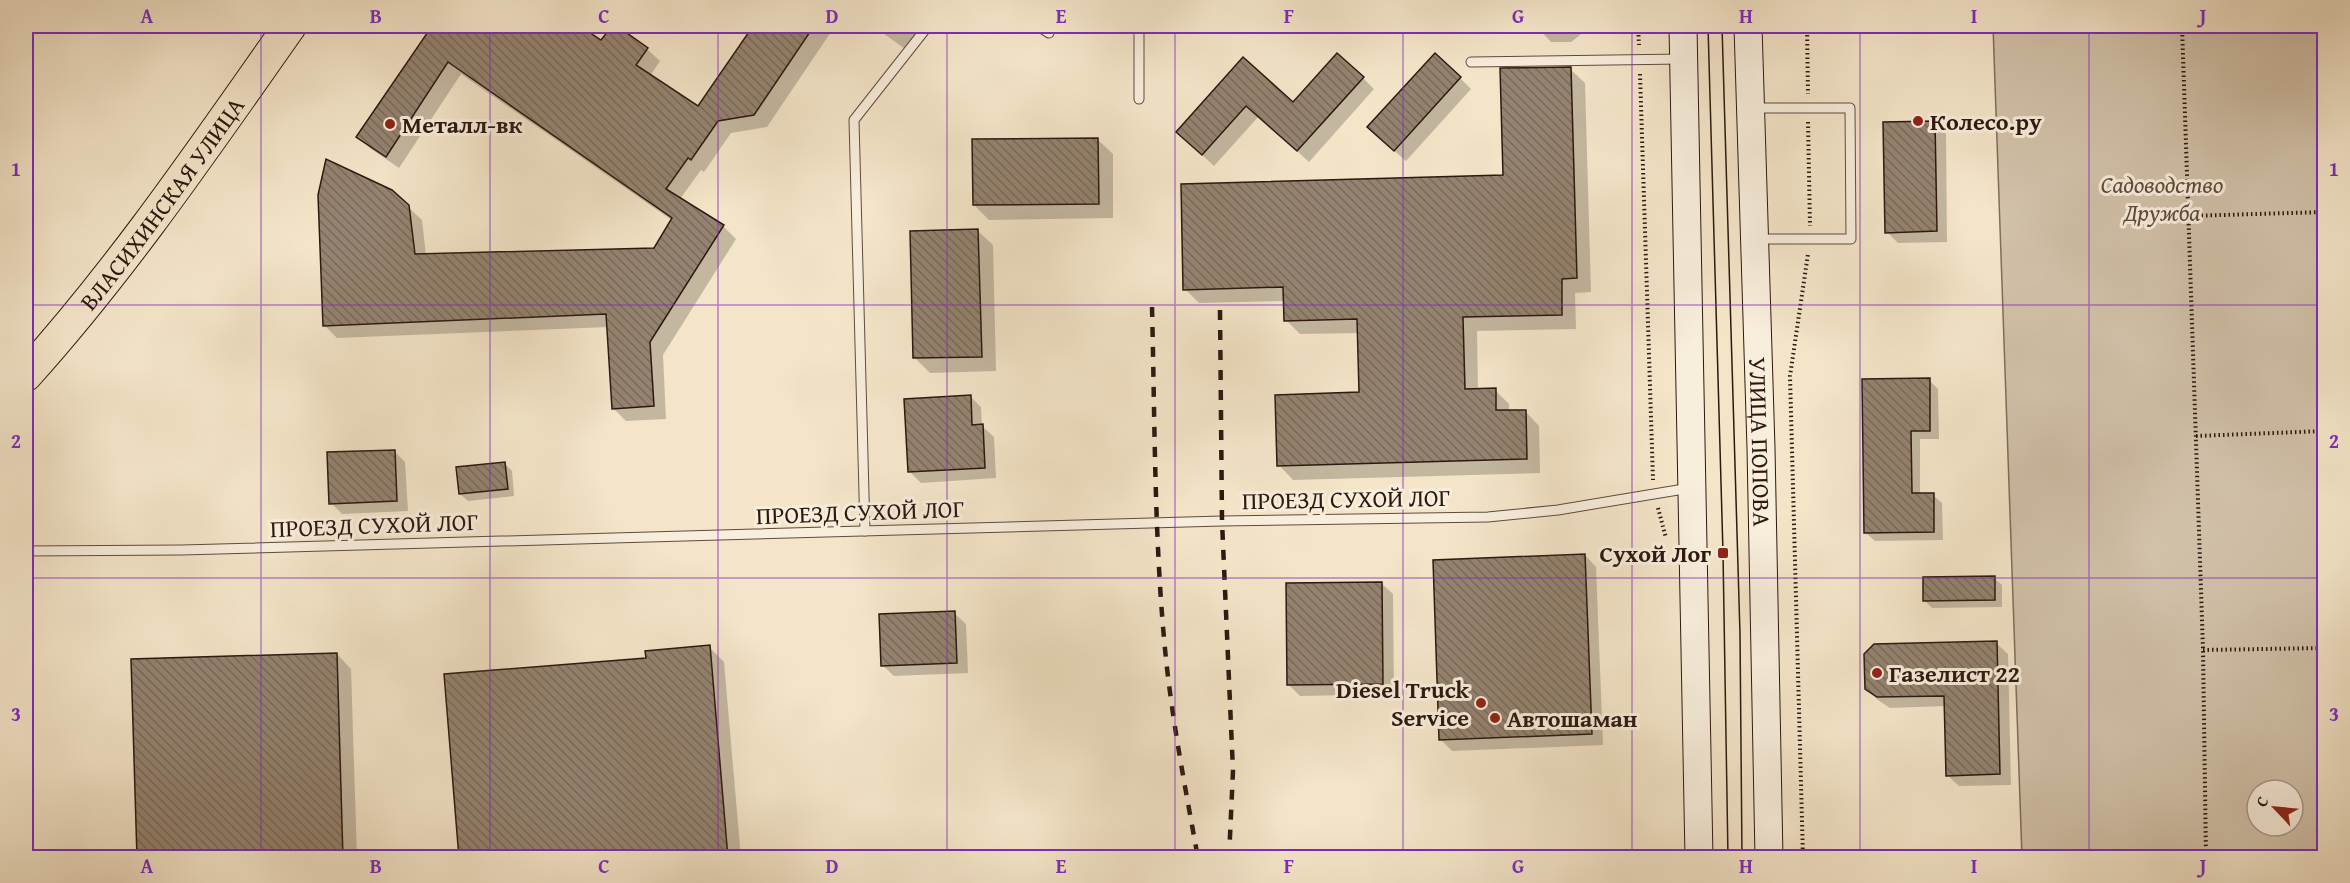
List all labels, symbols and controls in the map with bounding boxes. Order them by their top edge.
text: A [141,1,154,30]
text: B [370,1,382,30]
text: C [598,1,610,30]
text: D [825,1,839,30]
text: E [1056,1,1067,30]
text: F [1284,1,1294,30]
text: G [1512,1,1524,30]
text: H [1739,1,1753,30]
text: I [1971,1,1977,30]
text: J [2197,1,2207,30]
street label: ВЛАСИХИНСКАЯ УЛИЦА [71,89,253,317]
place label: Колесо.ру [1930,104,2042,139]
place label: Металл-вк [402,107,522,142]
marker: Колесо.ру [1911,114,1925,128]
marker: Металл-вк [383,117,397,131]
text: 1 [11,154,21,183]
text: 1 [2329,154,2339,183]
park label: Садоводство Дружба [2101,167,2223,230]
street label: УЛИЦА ПОПОВА [1741,356,1780,527]
text: 2 [11,426,21,455]
text: 2 [2329,426,2339,455]
street label: ПРОЕЗД СУХОЙ ЛОГ [1242,480,1451,518]
street label: ПРОЕЗД СУХОЙ ЛОГ [755,491,965,533]
street label: ПРОЕЗД СУХОЙ ЛОГ [269,504,479,546]
place label: Сухой Лог [1599,536,1711,571]
marker: Сухой Лог [1716,546,1730,560]
place label: Газелист 22 [1889,656,2020,691]
marker: Газелист 22 [1870,666,1884,680]
place label: Diesel Truck Service [1336,672,1469,735]
marker: Diesel Truck Service [1474,696,1488,710]
text: 3 [11,699,21,728]
text: 3 [2329,699,2339,728]
place label: Автошаман [1507,701,1638,736]
marker: Автошаман [1488,711,1502,725]
north arrow [2245,778,2305,838]
text: С [2249,792,2274,811]
text: A [141,851,154,880]
text: B [370,851,382,880]
text: C [598,851,610,880]
text: D [825,851,839,880]
text: E [1056,851,1067,880]
text: F [1284,851,1294,880]
text: G [1512,851,1524,880]
text: H [1739,851,1753,880]
text: I [1971,851,1977,880]
text: J [2197,851,2207,880]

